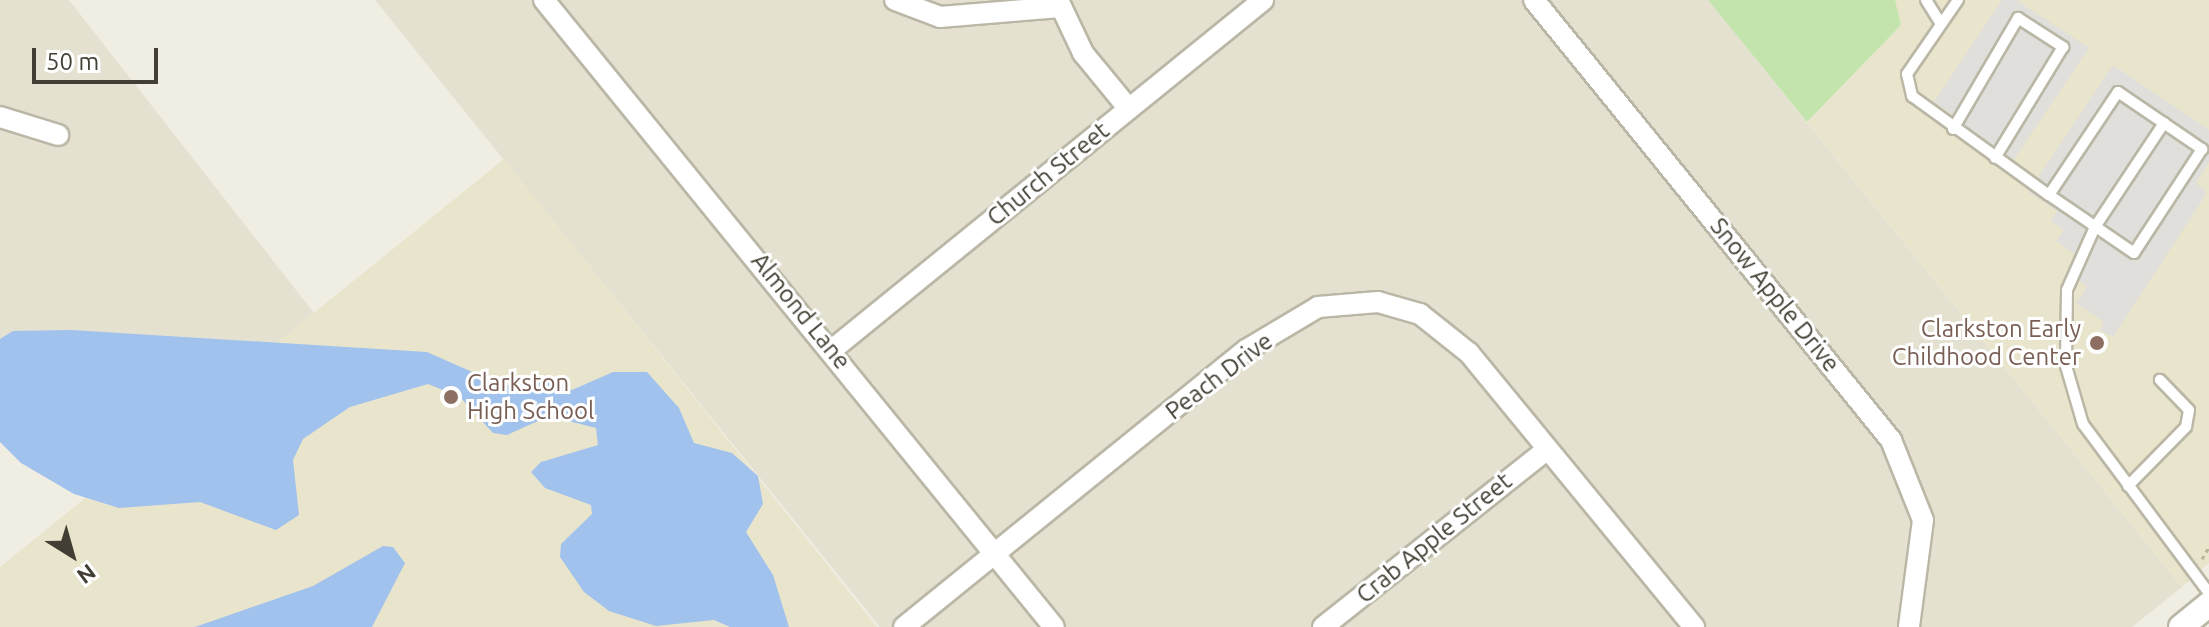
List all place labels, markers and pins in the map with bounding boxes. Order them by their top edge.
place label: Clarkston Early Childhood Center [1892,315,2081,371]
marker: Clarkston Early Childhood Center [2088,334,2106,352]
place label: Clarkston High School [467,369,594,425]
marker: Clarkston High School [442,388,460,406]

